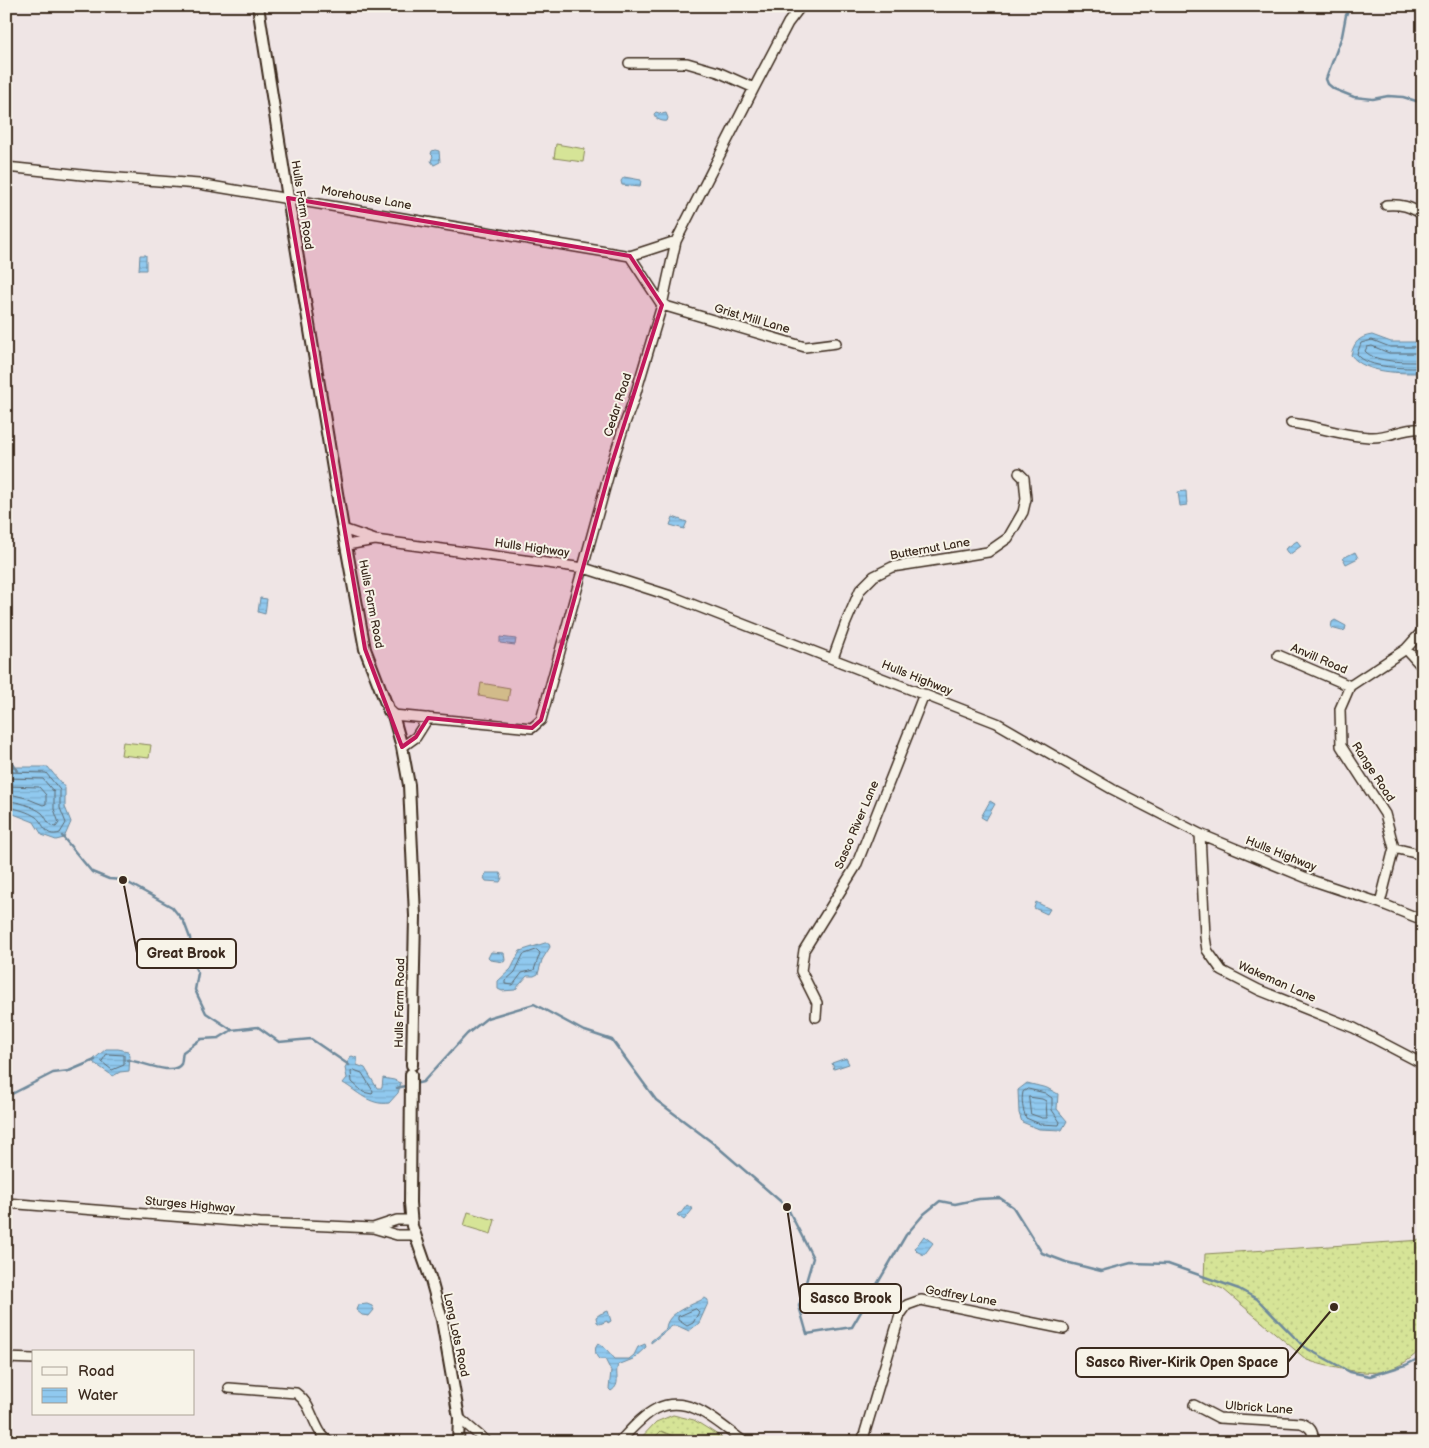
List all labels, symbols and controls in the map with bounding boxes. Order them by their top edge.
street label: Hulls Farm Road [288,159,316,251]
street label: Morehouse Lane [319,183,413,213]
street label: Grist Mill Lane [712,301,792,337]
street label: Cedar Road [601,371,635,439]
street label: Hulls Highway [494,535,571,561]
street label: Butternut Lane [889,535,971,563]
street label: Hulls Farm Road [355,558,387,650]
one-way arrow [558,638,566,653]
street label: Anvill Road [1288,640,1350,678]
street label: Hulls Highway [879,657,955,699]
one-way arrow [451,717,467,725]
street label: Range Road [1348,739,1398,805]
street label: Sasco River Lane [832,778,882,872]
street label: Hulls Highway [1243,833,1319,875]
callout: Great Brook [137,939,236,968]
text: Great Brook [147,945,226,962]
street label: Hulls Farm Road [392,958,408,1048]
street label: Wakeman Lane [1236,958,1318,1006]
street label: Sturges Highway [144,1194,236,1216]
street label: Godfrey Lane [924,1282,998,1310]
callout: Sasco Brook [800,1284,901,1313]
text: Sasco Brook [810,1290,892,1307]
street label: Long Lots Road [440,1292,472,1378]
callout: Sasco River-Kirik Open Space [1076,1348,1288,1377]
legend [32,1350,195,1416]
text: Sasco River-Kirik Open Space [1086,1354,1278,1371]
text: Road [78,1362,114,1381]
text: Water [78,1386,118,1405]
street label: Ulbrick Lane [1225,1398,1293,1418]

